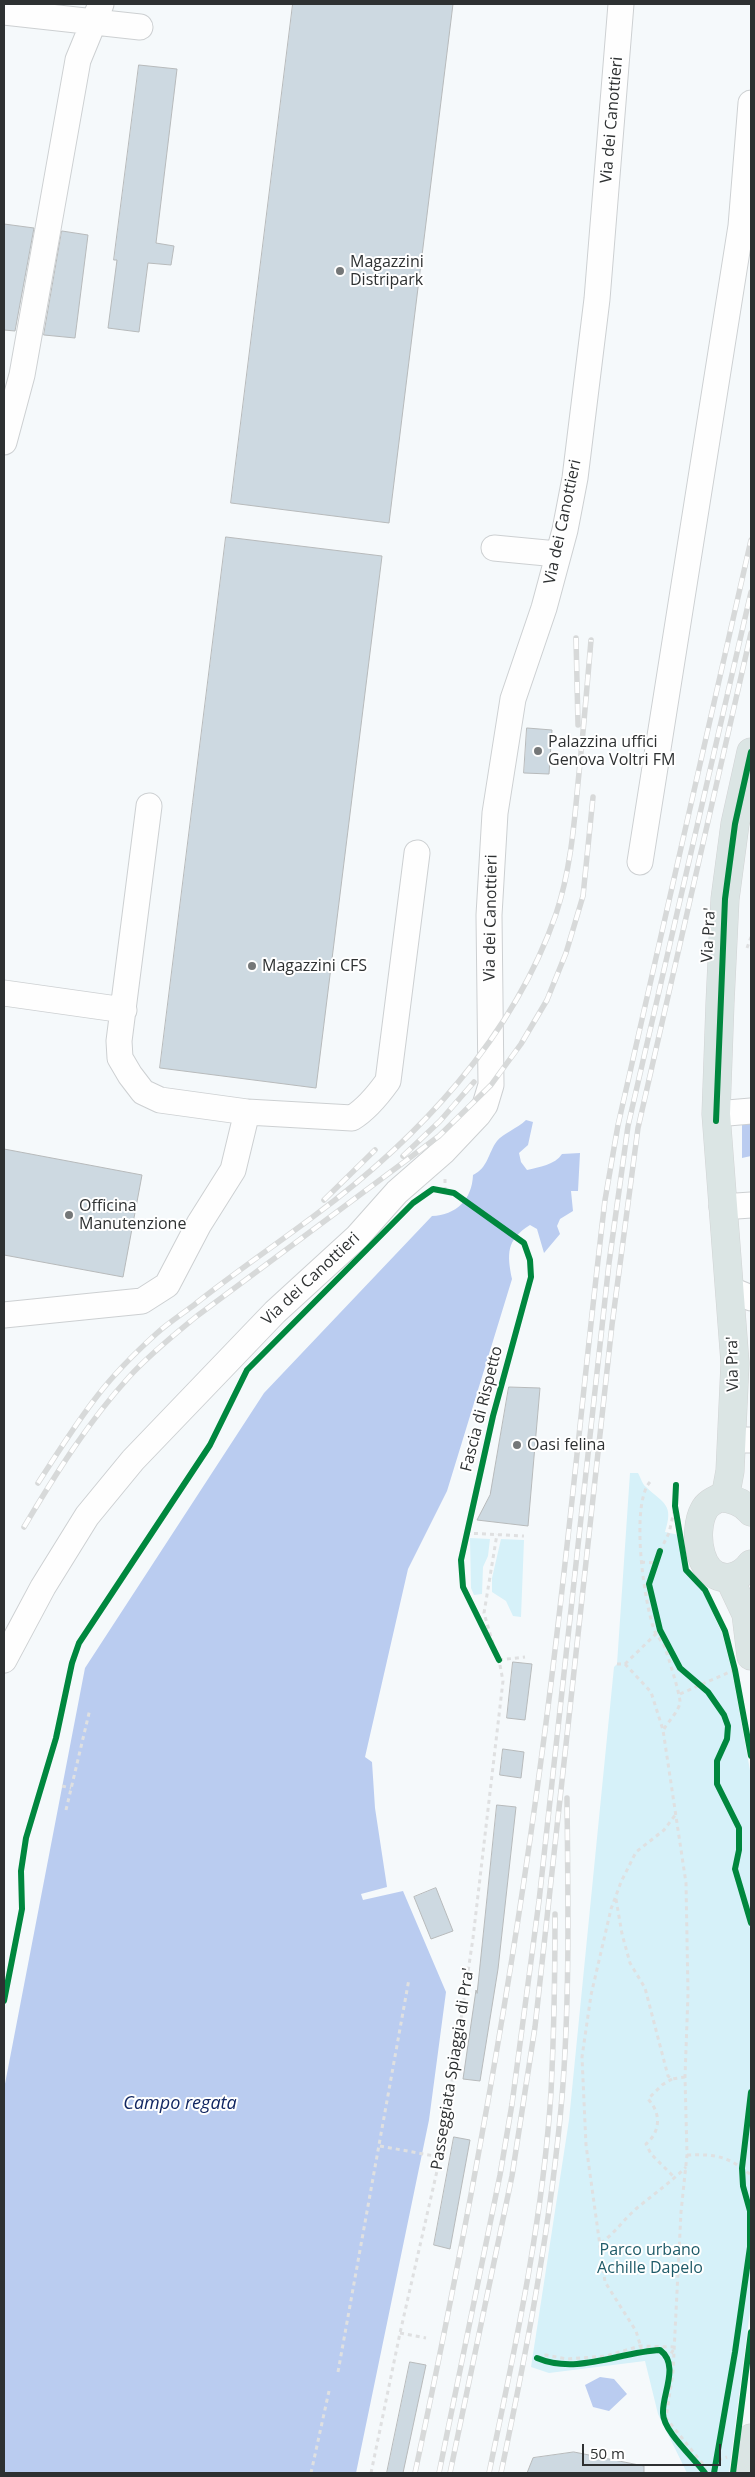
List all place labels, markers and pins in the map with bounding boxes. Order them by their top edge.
place label: Magazzini Distripark [350,252,424,290]
marker: Magazzini Distripark [334,265,346,277]
place label: Palazzina uffici Genova Voltri FM [548,732,675,770]
marker: Palazzina uffici Genova Voltri FM [532,745,544,757]
place label: Magazzini CFS [262,956,367,976]
marker: Magazzini CFS [246,960,258,972]
place label: Officina Manutenzione [79,1196,186,1234]
marker: Officina Manutenzione [63,1209,75,1221]
place label: Oasi felina [527,1435,605,1455]
marker: Oasi felina [511,1439,523,1451]

